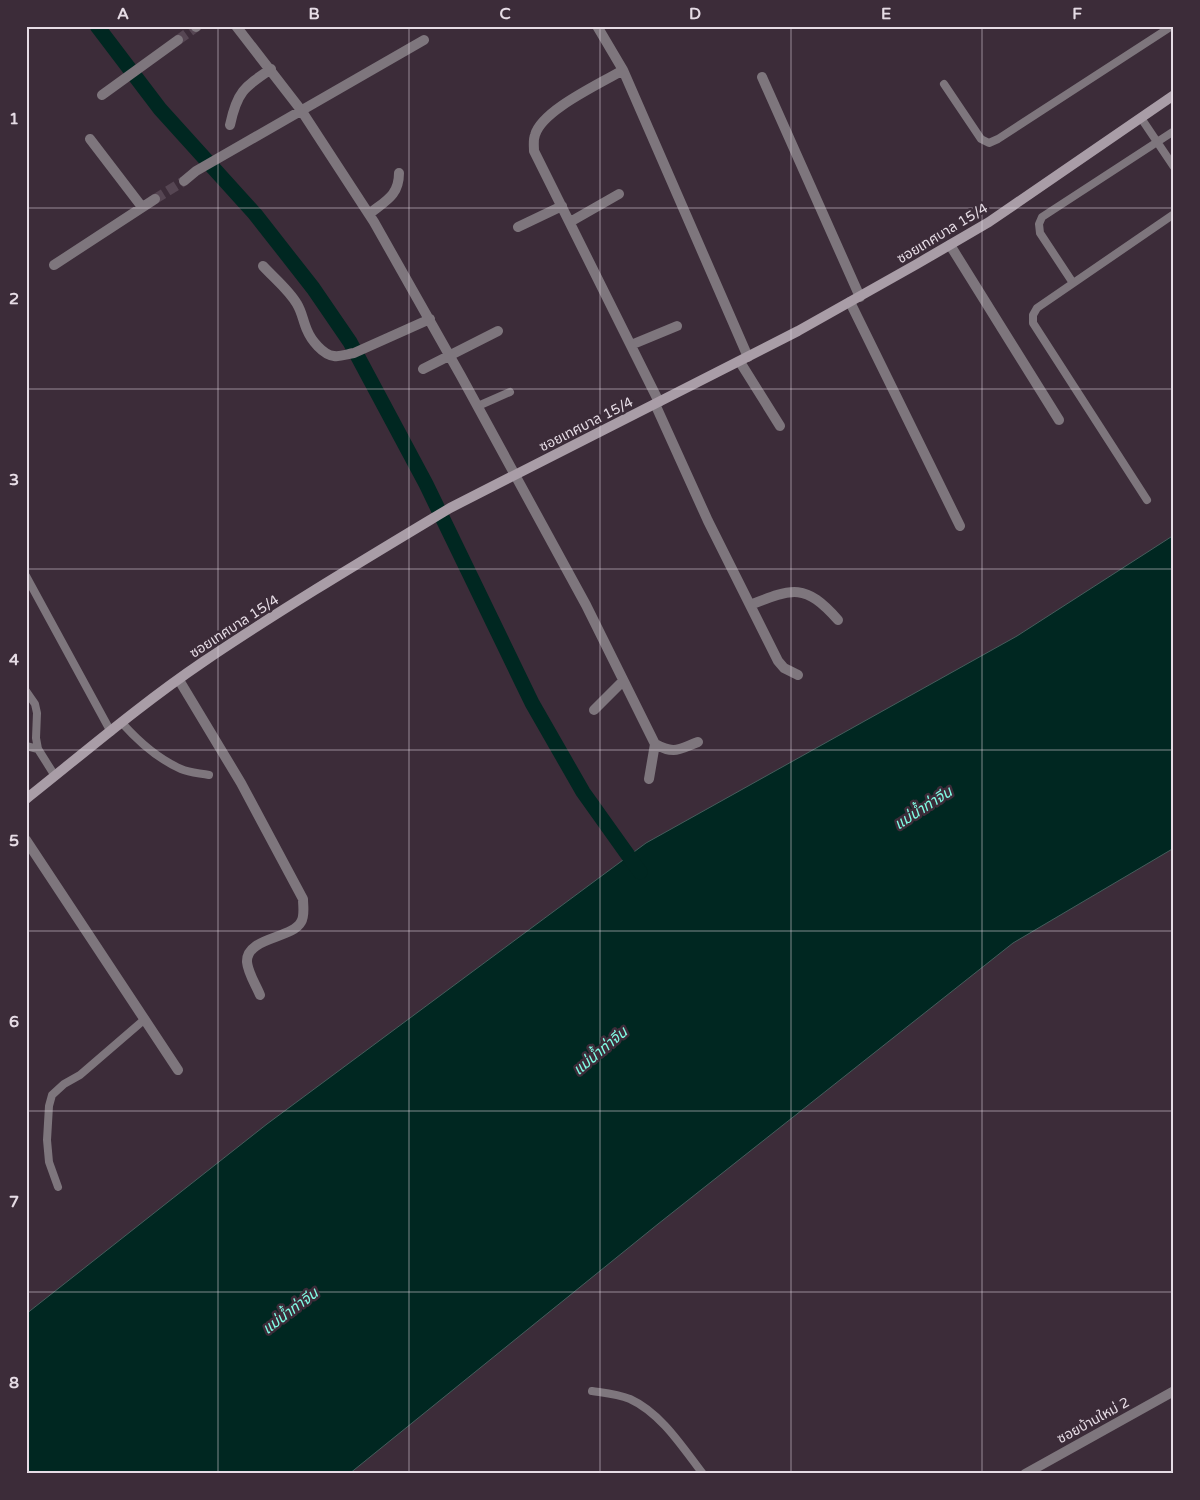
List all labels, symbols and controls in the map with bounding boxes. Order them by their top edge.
text: A [117,4,129,24]
text: B [308,4,320,24]
text: C [499,4,511,24]
text: D [689,4,701,24]
text: E [881,4,891,24]
text: F [1072,4,1082,24]
text: 1 [9,109,19,129]
street label: ซอยเทศบาล 15/4 [894,199,991,267]
text: 2 [9,289,19,309]
street label: ซอยเทศบาล 15/4 [536,393,636,455]
text: 3 [9,470,19,490]
street label: ซอยเทศบาล 15/4 [186,591,282,662]
text: 4 [9,650,19,670]
water label: แม่น้ำท่าจีน [890,781,956,833]
text: 5 [9,831,19,851]
text: 6 [9,1012,19,1032]
water label: แม่น้ำท่าจีน [568,1021,631,1079]
text: 7 [9,1192,19,1212]
water label: แม่น้ำท่าจีน [257,1282,322,1338]
text: 8 [9,1373,19,1393]
street label: ซอยบ้านใหม่ 2 [1054,1394,1132,1447]

